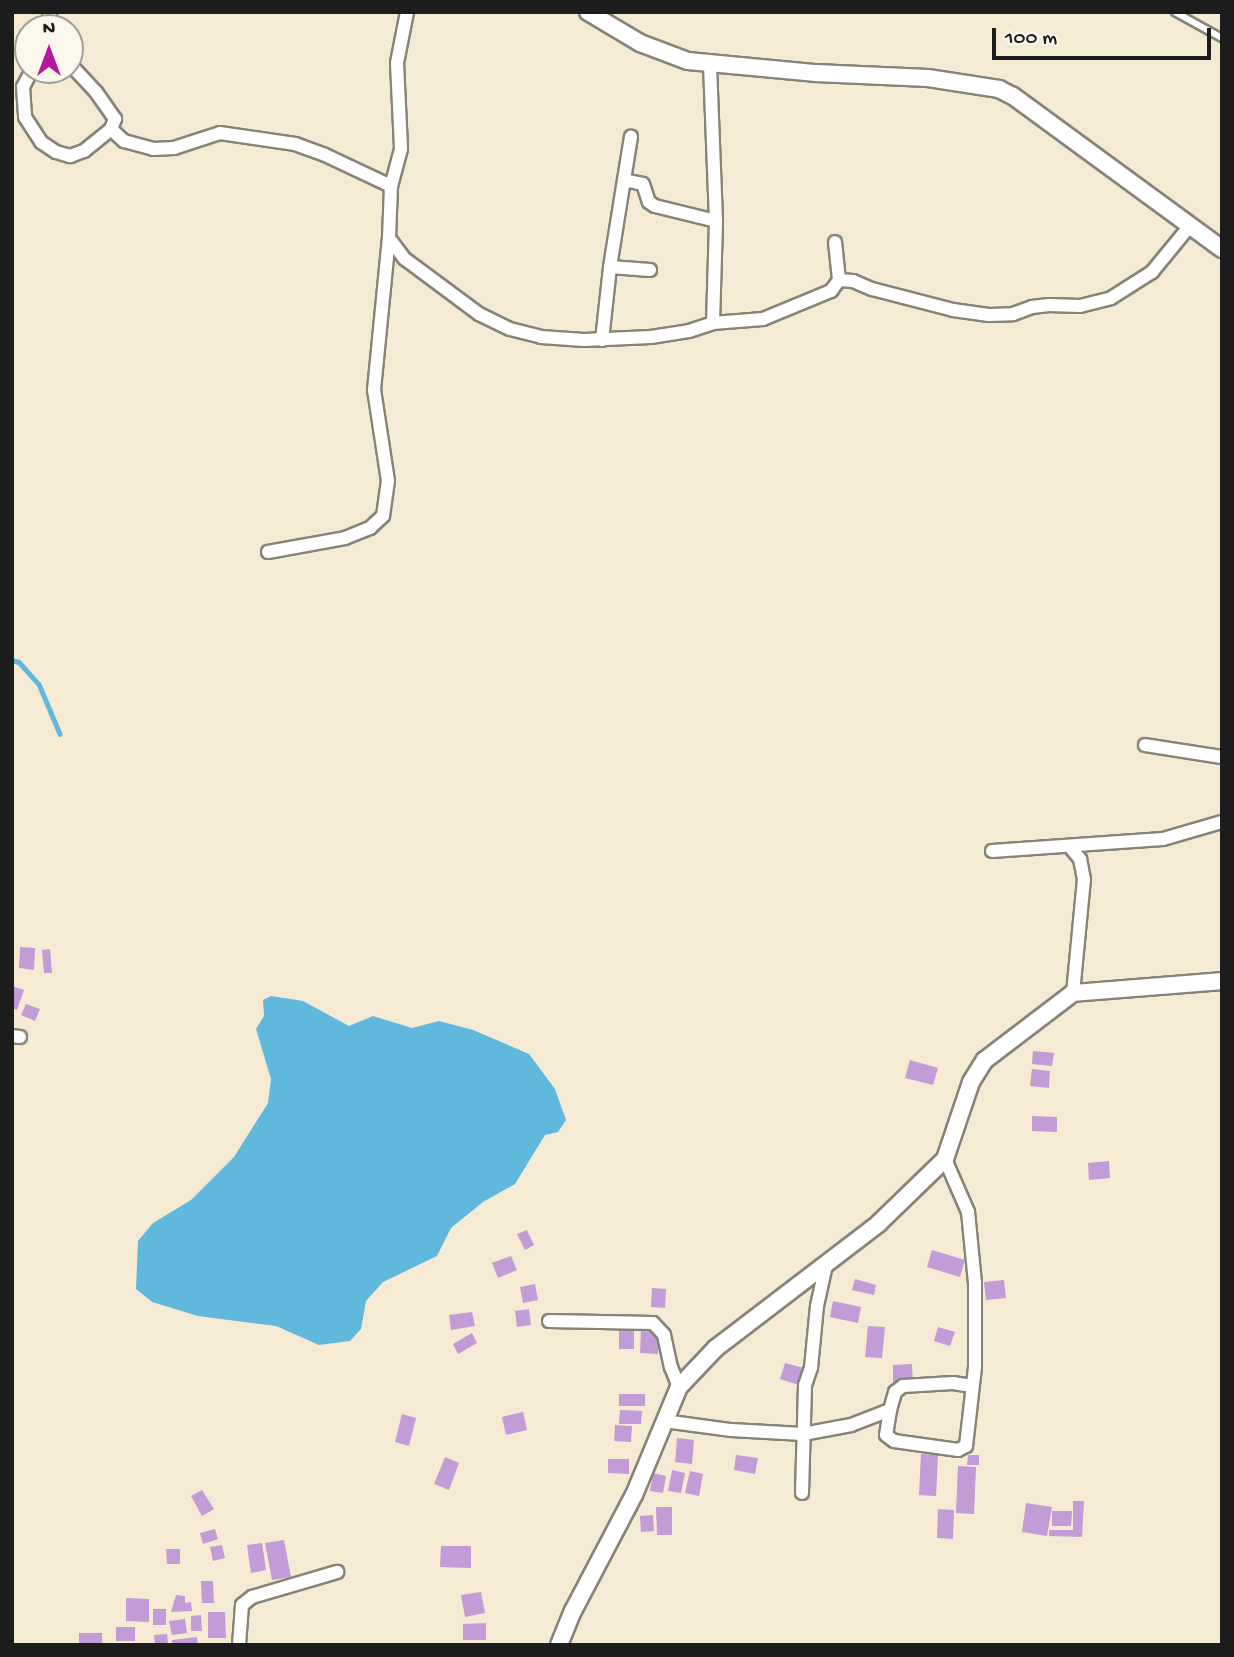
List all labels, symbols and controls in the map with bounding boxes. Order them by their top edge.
north arrow [14,14,84,84]
scale bar [996,14,1215,58]
text: N [43,18,55,41]
text: 100 m [1005,27,1057,52]

